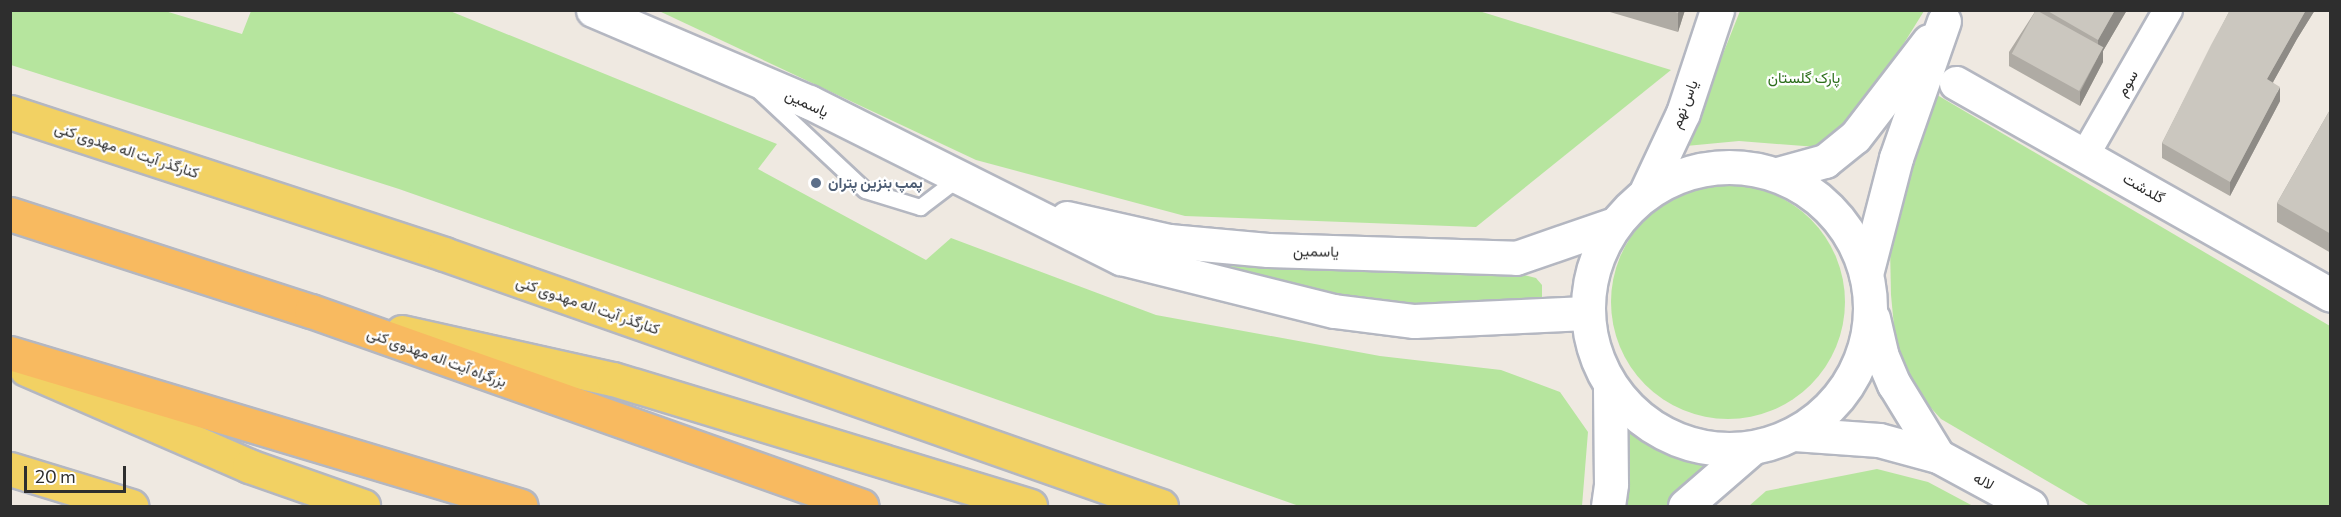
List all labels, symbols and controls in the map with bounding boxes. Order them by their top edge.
street label: سوم [2112,67,2142,99]
park label: پارک گلستان [1768,69,1840,87]
street label: یاس نهم [1667,77,1701,131]
street label: یاسمین [782,85,832,121]
street label: کنارگذر آیت اله مهدوی کنی [53,118,201,182]
street label: گلدشت [2120,169,2168,207]
place label: پمپ بنزین پتران [828,174,923,192]
marker: پمپ بنزین پتران [809,176,823,190]
street label: یاسمین [1293,242,1339,260]
street label: کنارگذر آیت اله مهدوی کنی [514,272,662,338]
street label: بزرگراه آیت اله مهدوی کنی [365,323,509,391]
scale bar [27,454,129,492]
text: 20 m [35,465,76,487]
street label: لاله [1971,468,1997,494]

